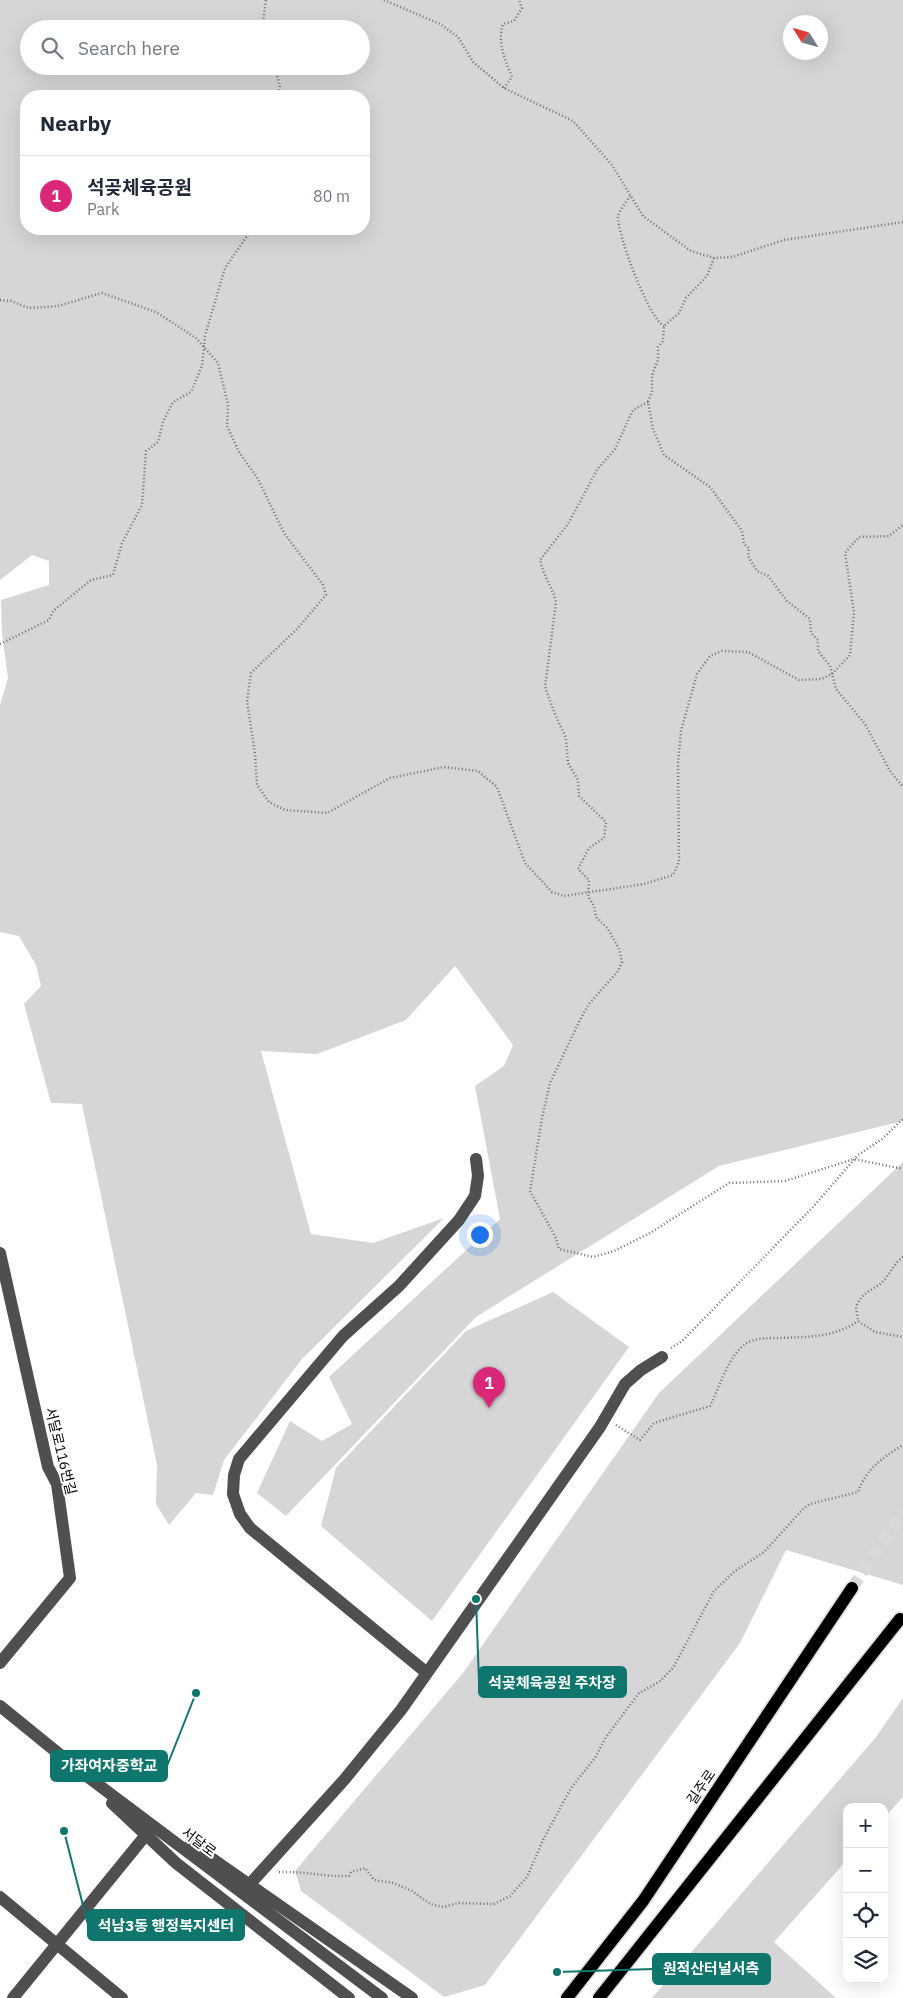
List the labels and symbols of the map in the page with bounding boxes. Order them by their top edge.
north arrow [783,15,828,60]
your location [467,1222,493,1248]
pin: 1 [473,1367,505,1408]
street label: 서달로116번길 [41,1405,81,1497]
callout: 석곶체육공원 주차장 [479,1667,626,1697]
text: 석곶체육공원 주차장 [488,1673,616,1692]
callout: 가좌여자중학교 [51,1751,167,1781]
text: 가좌여자중학교 [61,1756,157,1775]
street label: 길주로 [683,1766,719,1808]
street label: 서달로 [178,1823,220,1861]
callout: 석남3동 행정복지센터 [88,1910,244,1940]
text: 석남3동 행정복지센터 [98,1916,234,1935]
callout: 원적산터널서측 [653,1954,770,1984]
text: 원적산터널서측 [663,1959,759,1978]

